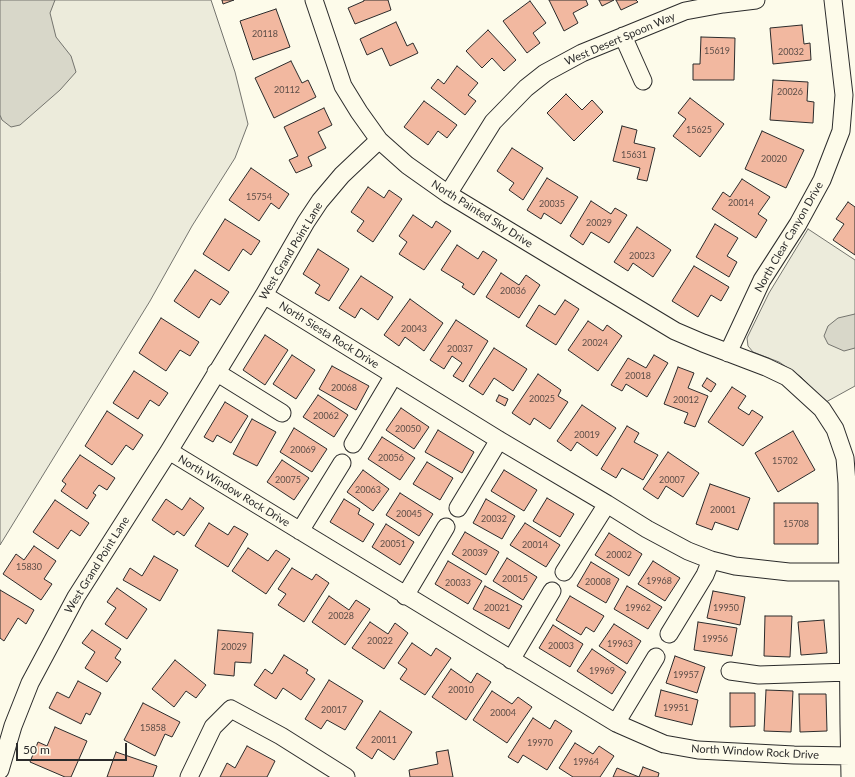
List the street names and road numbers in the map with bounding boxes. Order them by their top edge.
street label: West Desert Spoon Way [563,10,677,68]
street label: North Painted Sky Drive [429,177,535,251]
street label: North Clear Canyon Drive [752,180,826,294]
street label: West Grand Point Lane [257,200,325,302]
street label: North Siesta Rock Drive [277,299,381,371]
street label: North Window Rock Drive [176,452,292,530]
street label: West Grand Point Lane [62,514,132,616]
street label: North Window Rock Drive [691,742,819,762]

